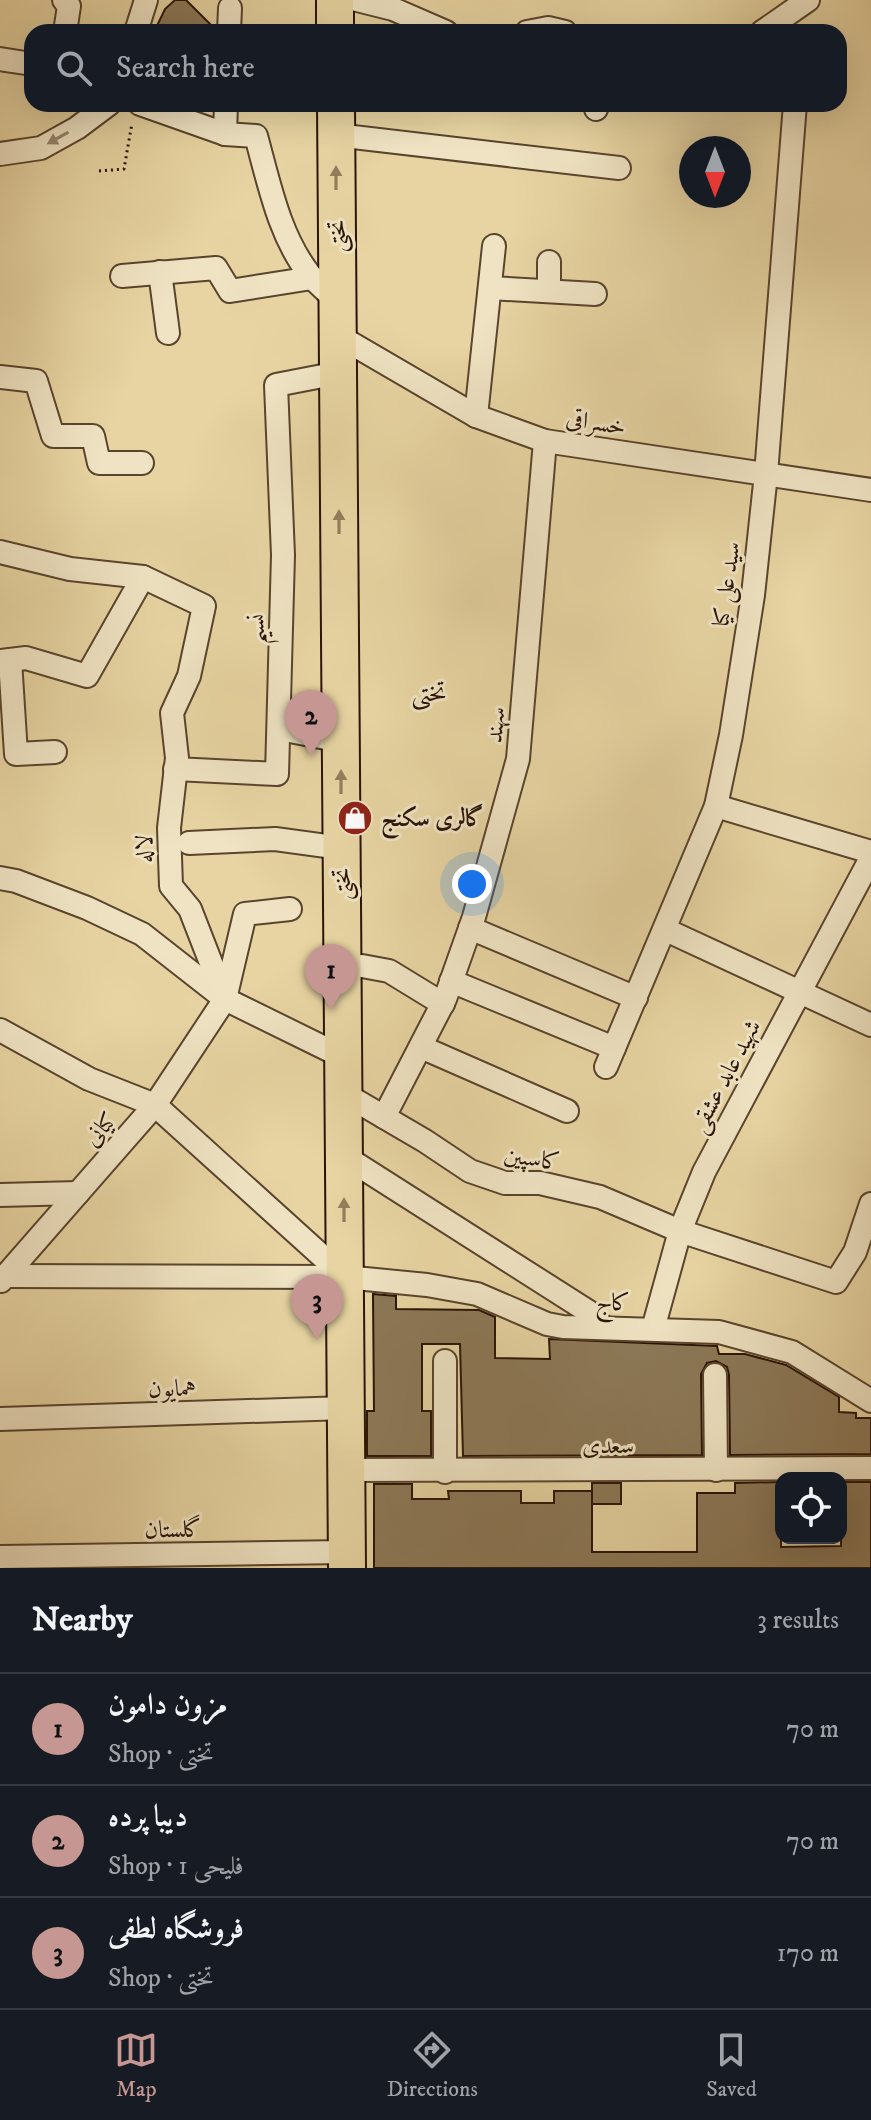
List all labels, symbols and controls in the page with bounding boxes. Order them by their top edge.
search box [24,24,847,112]
icon: search [52,46,96,90]
text: Search here [116,50,255,87]
one-way arrow [47,132,70,145]
north arrow [679,136,751,208]
one-way arrow [330,165,342,190]
street label: تختی [323,220,354,252]
street label: خسراقی [564,403,628,443]
one-way arrow [333,509,345,534]
street label: سید علی کیا [706,540,749,629]
street label: نسیم [242,614,280,645]
district label: تختی [411,677,447,711]
pin: 2 [285,690,337,756]
street label: سهند [479,706,513,745]
one-way arrow [335,769,347,794]
shop icon: گالری سکنج [336,799,374,837]
place label: گالری سکنج [381,803,484,840]
street label: لاله [130,834,160,863]
your location [452,864,492,904]
street label: تختی [328,867,359,901]
pin: 1 [305,944,357,1010]
street label: شهید عابد عشقی [684,1015,769,1139]
street label: کیانی [77,1106,124,1153]
street label: کاسپین [502,1140,562,1178]
one-way arrow [338,1197,350,1222]
pin: 3 [291,1274,343,1340]
street label: کاج [595,1287,631,1324]
street label: همایون [147,1373,197,1405]
street label: سعدی [582,1431,634,1461]
map controls [775,1472,847,1544]
button: locate [775,1472,847,1544]
street label: گلستان [144,1514,202,1545]
text: Nearby [32,1599,133,1641]
text: 3 results [757,1604,839,1637]
text: مزون دامون [108,1687,227,1724]
text: 1 [53,1713,63,1746]
text: 70 m [786,1713,839,1746]
text: Shop · تختی [108,1738,214,1771]
text: دیبا پرده [108,1799,188,1836]
text: 2 [52,1825,64,1858]
text: 70 m [786,1825,839,1858]
text: Shop · فلیحی 1 [108,1850,244,1883]
text: فروشگاه لطفی [108,1911,244,1948]
text: 3 [53,1937,63,1970]
text: 170 m [777,1937,839,1970]
text: Shop · تختی [108,1962,214,1995]
tab: Map [114,2028,158,2103]
tab: Directions [387,2028,478,2103]
tab: Saved [706,2028,757,2103]

